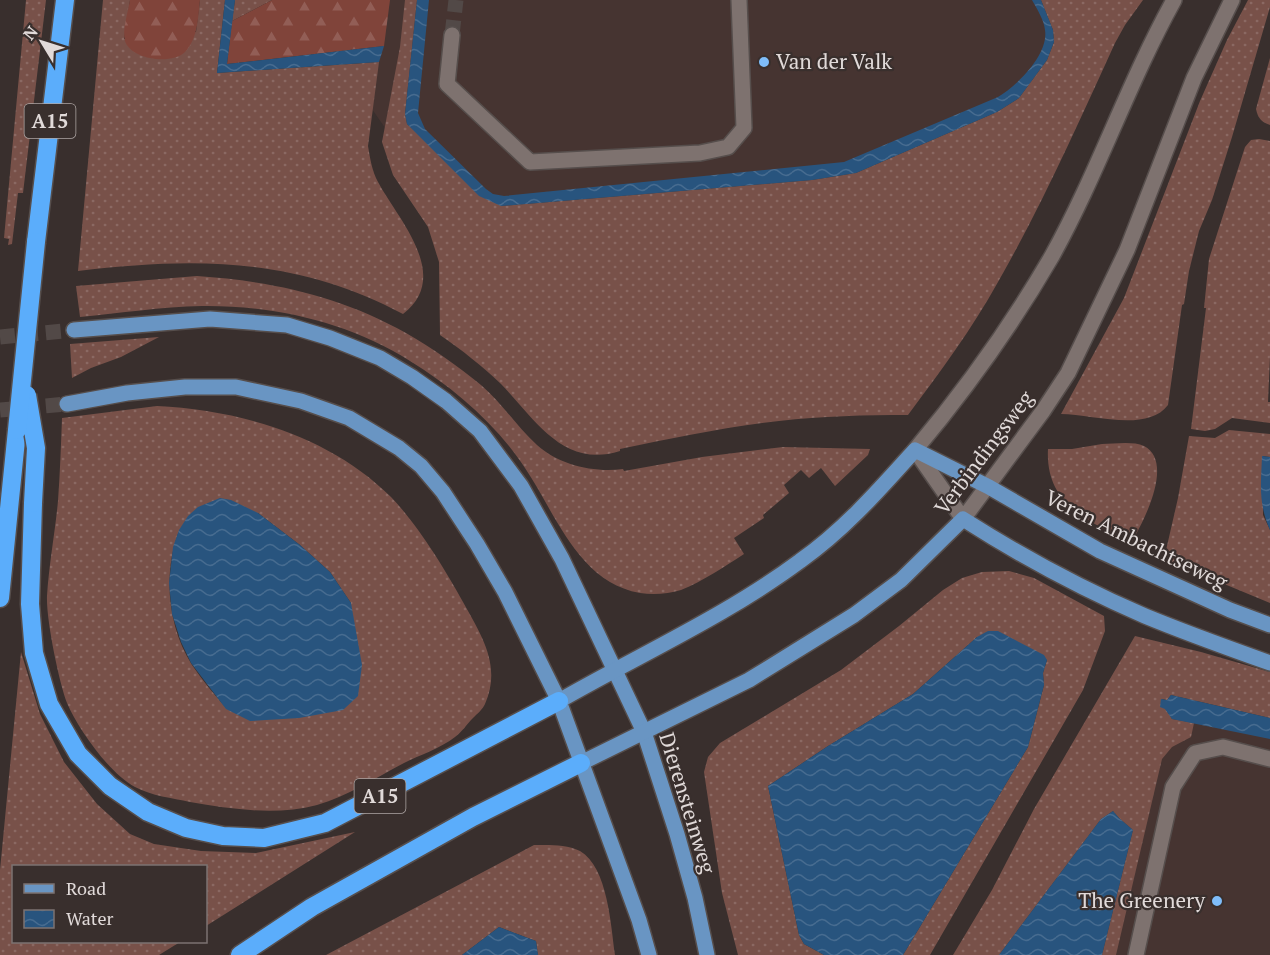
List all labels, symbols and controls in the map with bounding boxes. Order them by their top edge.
north arrow [12,12,72,72]
text: N [18,21,43,44]
place label: Van der Valk [776,47,892,75]
marker: Van der Valk [757,55,771,69]
road number: A15 [25,104,76,138]
street label: Verbindingsweg [927,384,1040,520]
street label: Veren Ambachtseweg [1041,483,1233,596]
street label: Dierensteinweg [653,729,723,877]
road number: A15 [354,779,406,813]
legend [12,865,207,943]
text: Road [66,876,106,900]
place label: The Greenery [1078,886,1205,914]
marker: The Greenery [1210,894,1224,908]
text: Water [66,906,113,930]

